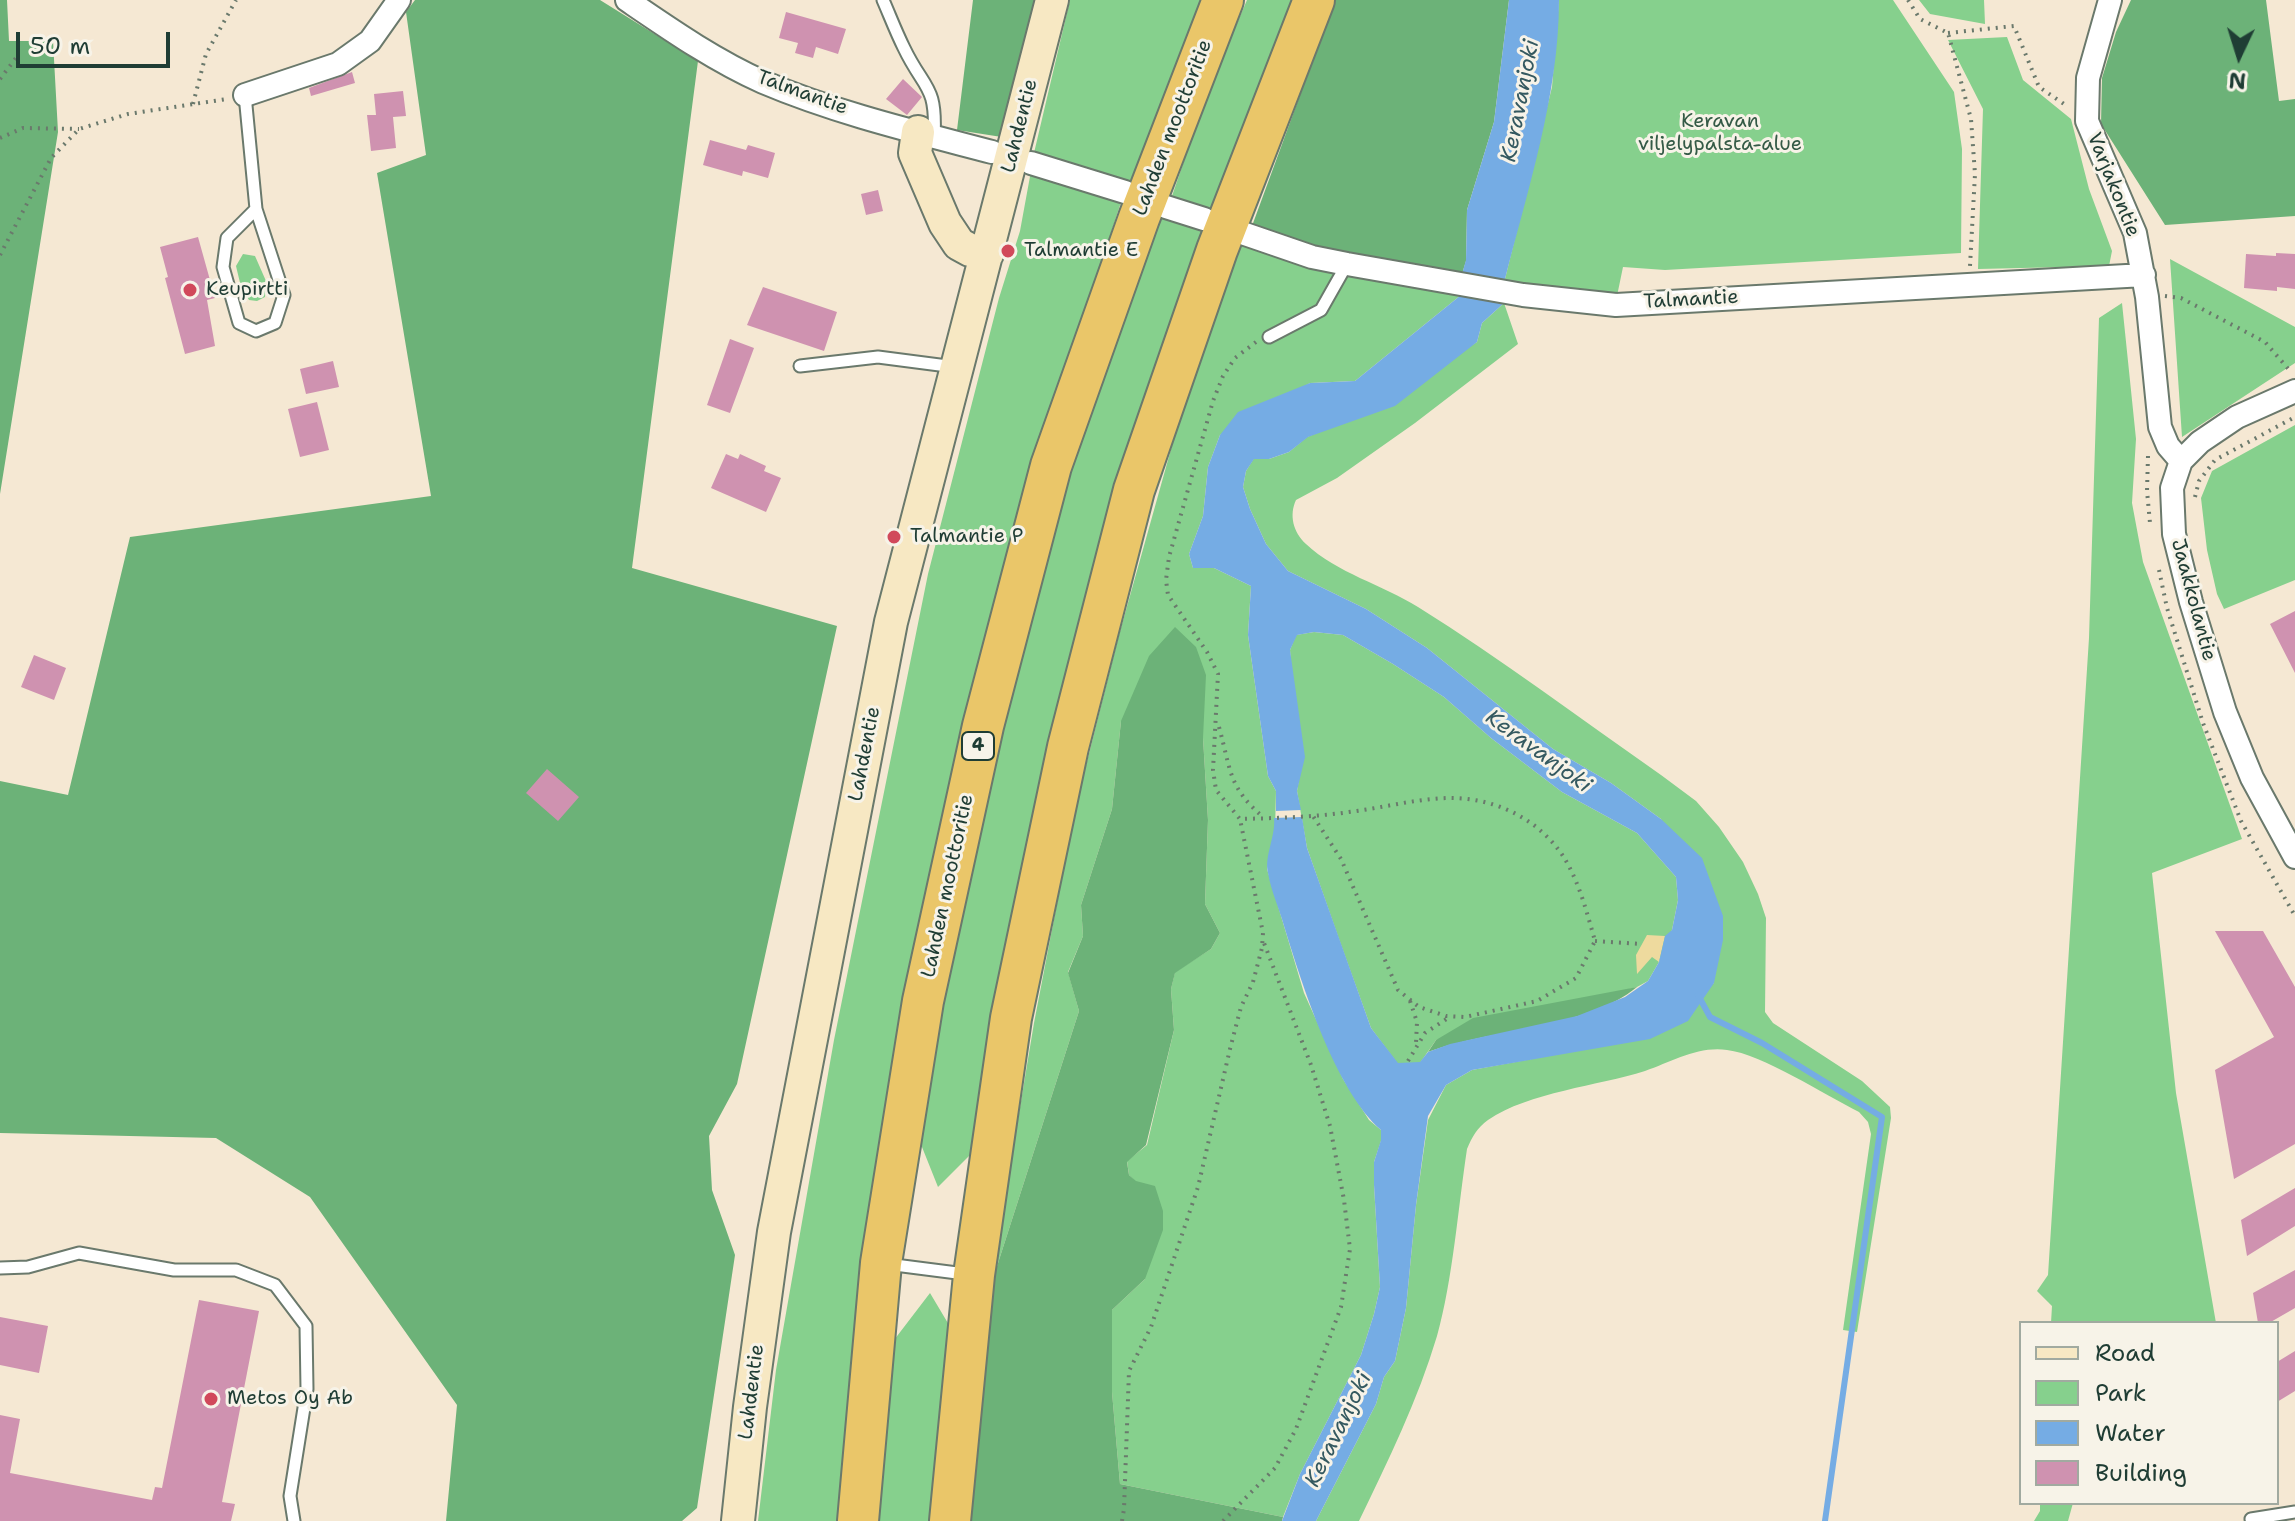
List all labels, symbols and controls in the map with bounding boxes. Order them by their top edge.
scale bar [20,16,174,66]
north arrow [2199,16,2279,96]
text: 50 m [30,30,90,62]
street label: Lahden moottoritie [1128,36,1218,220]
water label: Keravanjoki [1496,37,1546,165]
street label: Talmantie [753,65,851,121]
text: N [2228,65,2247,96]
street label: Lahdentie [997,77,1043,175]
park label: Keravan viljelypalsta-alue [1638,110,1802,157]
street label: Varjakontie [2081,129,2145,241]
place label: Talmantie E [1024,239,1138,263]
marker: Talmantie E [999,242,1017,260]
place label: Keupirtti [206,278,288,302]
marker: Keupirtti [181,281,199,299]
street label: Talmantie [1643,286,1739,314]
place label: Talmantie P [910,525,1023,549]
marker: Talmantie P [885,528,903,546]
street label: Jaakkolantie [2165,536,2221,664]
street label: Lahdentie [844,705,886,803]
water label: Keravanjoki [1480,705,1596,799]
road number: 4 [962,732,994,760]
street label: Lahden moottoritie [917,792,979,980]
legend [2019,1321,2279,1505]
text: Road [2095,1337,2155,1369]
street label: Lahdentie [734,1343,770,1441]
water label: Keravanjoki [1300,1368,1378,1492]
text: Park [2095,1377,2147,1409]
place label: Metos Oy Ab [227,1387,353,1411]
marker: Metos Oy Ab [202,1390,220,1408]
text: Water [2095,1417,2166,1449]
text: Building [2095,1457,2187,1489]

